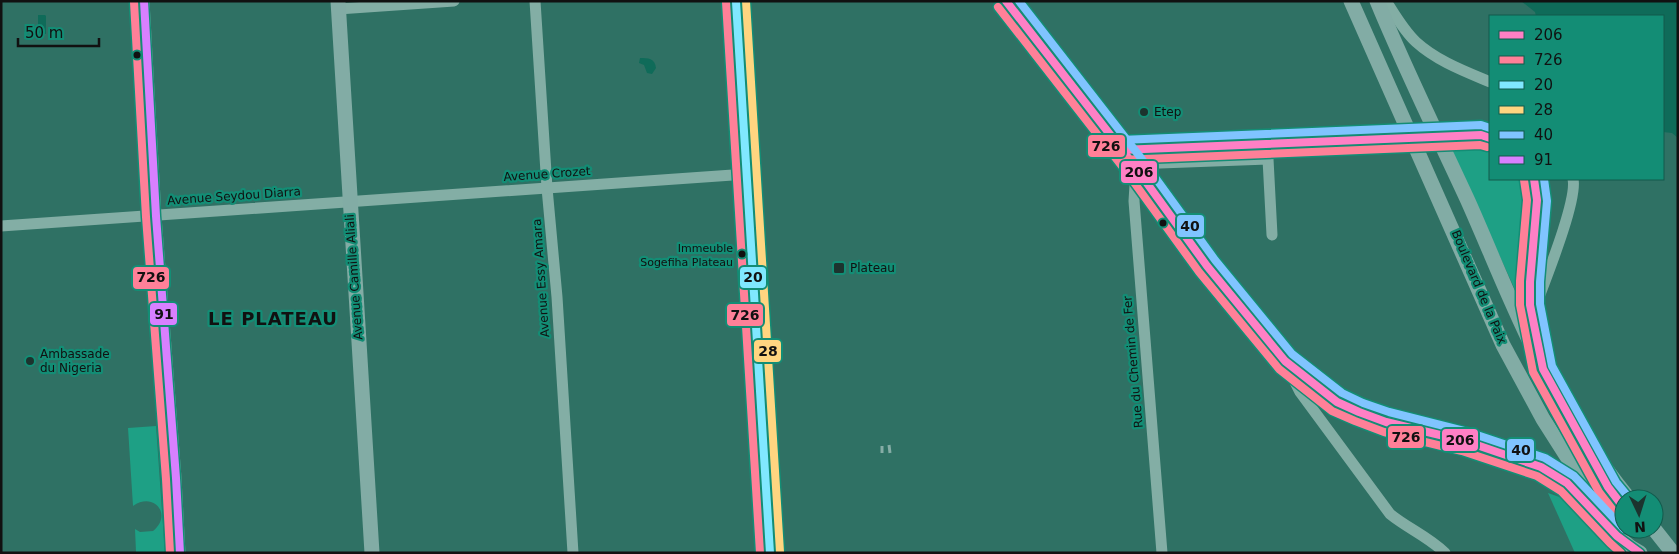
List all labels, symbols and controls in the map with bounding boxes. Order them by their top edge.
scale bar [18,15,99,47]
legend [1489,15,1664,180]
text: 50 m [25,24,63,42]
text: 206 [1534,26,1563,44]
unlabelled marker [132,50,142,60]
text: 726 [1534,51,1563,69]
text: 20 [1534,76,1553,94]
text: 28 [1534,101,1553,119]
place label: Etep [1154,105,1181,119]
marker: Etep [1138,106,1150,118]
text: 40 [1534,126,1553,144]
line badge: 726 [1087,134,1126,158]
text: 726 [1091,138,1121,154]
text: 91 [1534,151,1553,169]
line badge: 206 [1120,160,1158,184]
street label: Avenue Crozet [503,164,591,184]
text: 206 [1124,164,1154,180]
street label: Avenue Seydou Diarra [167,184,301,208]
street label: Avenue Camille Aliali [343,214,365,340]
line badge: 40 [1176,214,1205,238]
street label: Avenue Essy Amara [530,218,552,338]
unlabelled marker [1158,218,1168,228]
text: 40 [1180,218,1200,234]
street label: Boulevard de la Paix [1449,228,1509,346]
place label: Immeuble Sogefiha Plateau [640,242,733,269]
marker: Immeuble Sogefiha Plateau [737,249,747,259]
marker: Plateau [832,261,846,275]
place label: Plateau [850,261,895,275]
line badge: 726 [132,266,170,290]
line badge: 20 [739,266,767,289]
text: 726 [136,269,166,285]
text: 20 [743,269,763,285]
street label: Rue du Chemin de Fer [1120,295,1146,429]
line badge: 91 [149,302,178,326]
line badge: 726 [726,303,764,327]
text: 91 [154,306,174,322]
text: 726 [730,307,760,323]
district label: LE PLATEAU [208,308,338,329]
line badge: 28 [753,339,782,363]
text: 28 [758,343,778,359]
place label: Ambassade du Nigeria [40,347,110,375]
marker: Ambassade du Nigeria [24,355,36,367]
line badge: 726 [1387,425,1425,449]
line badge: 206 [1441,428,1479,452]
text: 726 [1391,429,1421,445]
text: 206 [1445,432,1475,448]
line badge: 40 [1506,438,1535,462]
text: 40 [1511,442,1531,458]
north arrow [1614,489,1664,539]
text: N [1634,519,1646,535]

